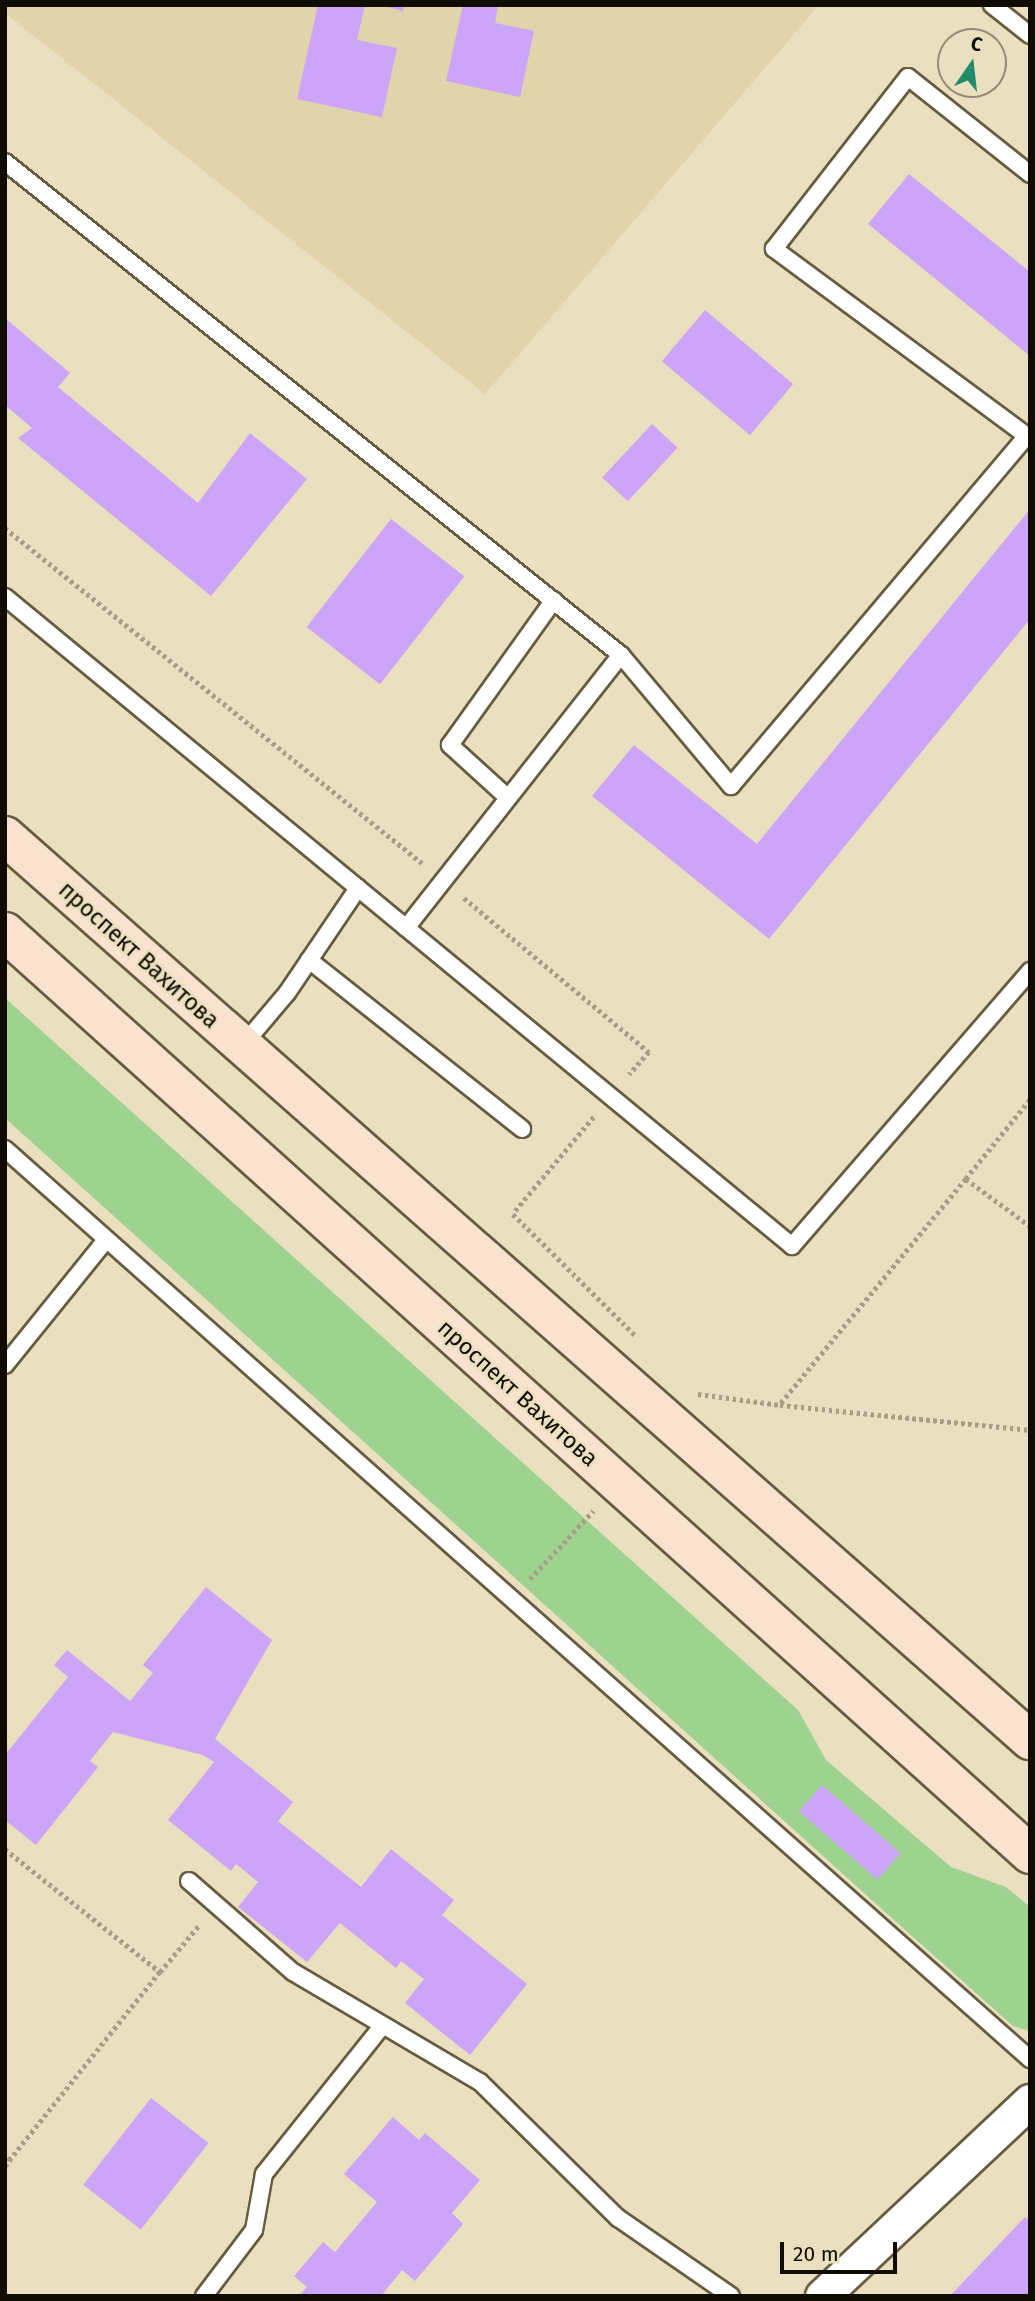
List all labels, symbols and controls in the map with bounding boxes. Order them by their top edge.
north arrow [937,28,1007,98]
text: С [969,32,985,57]
street label: проспект Вахитова [53,876,225,1034]
street label: проспект Вахитова [432,1314,604,1472]
scale bar [783,2228,900,2272]
text: 20 m [793,2241,839,2267]

